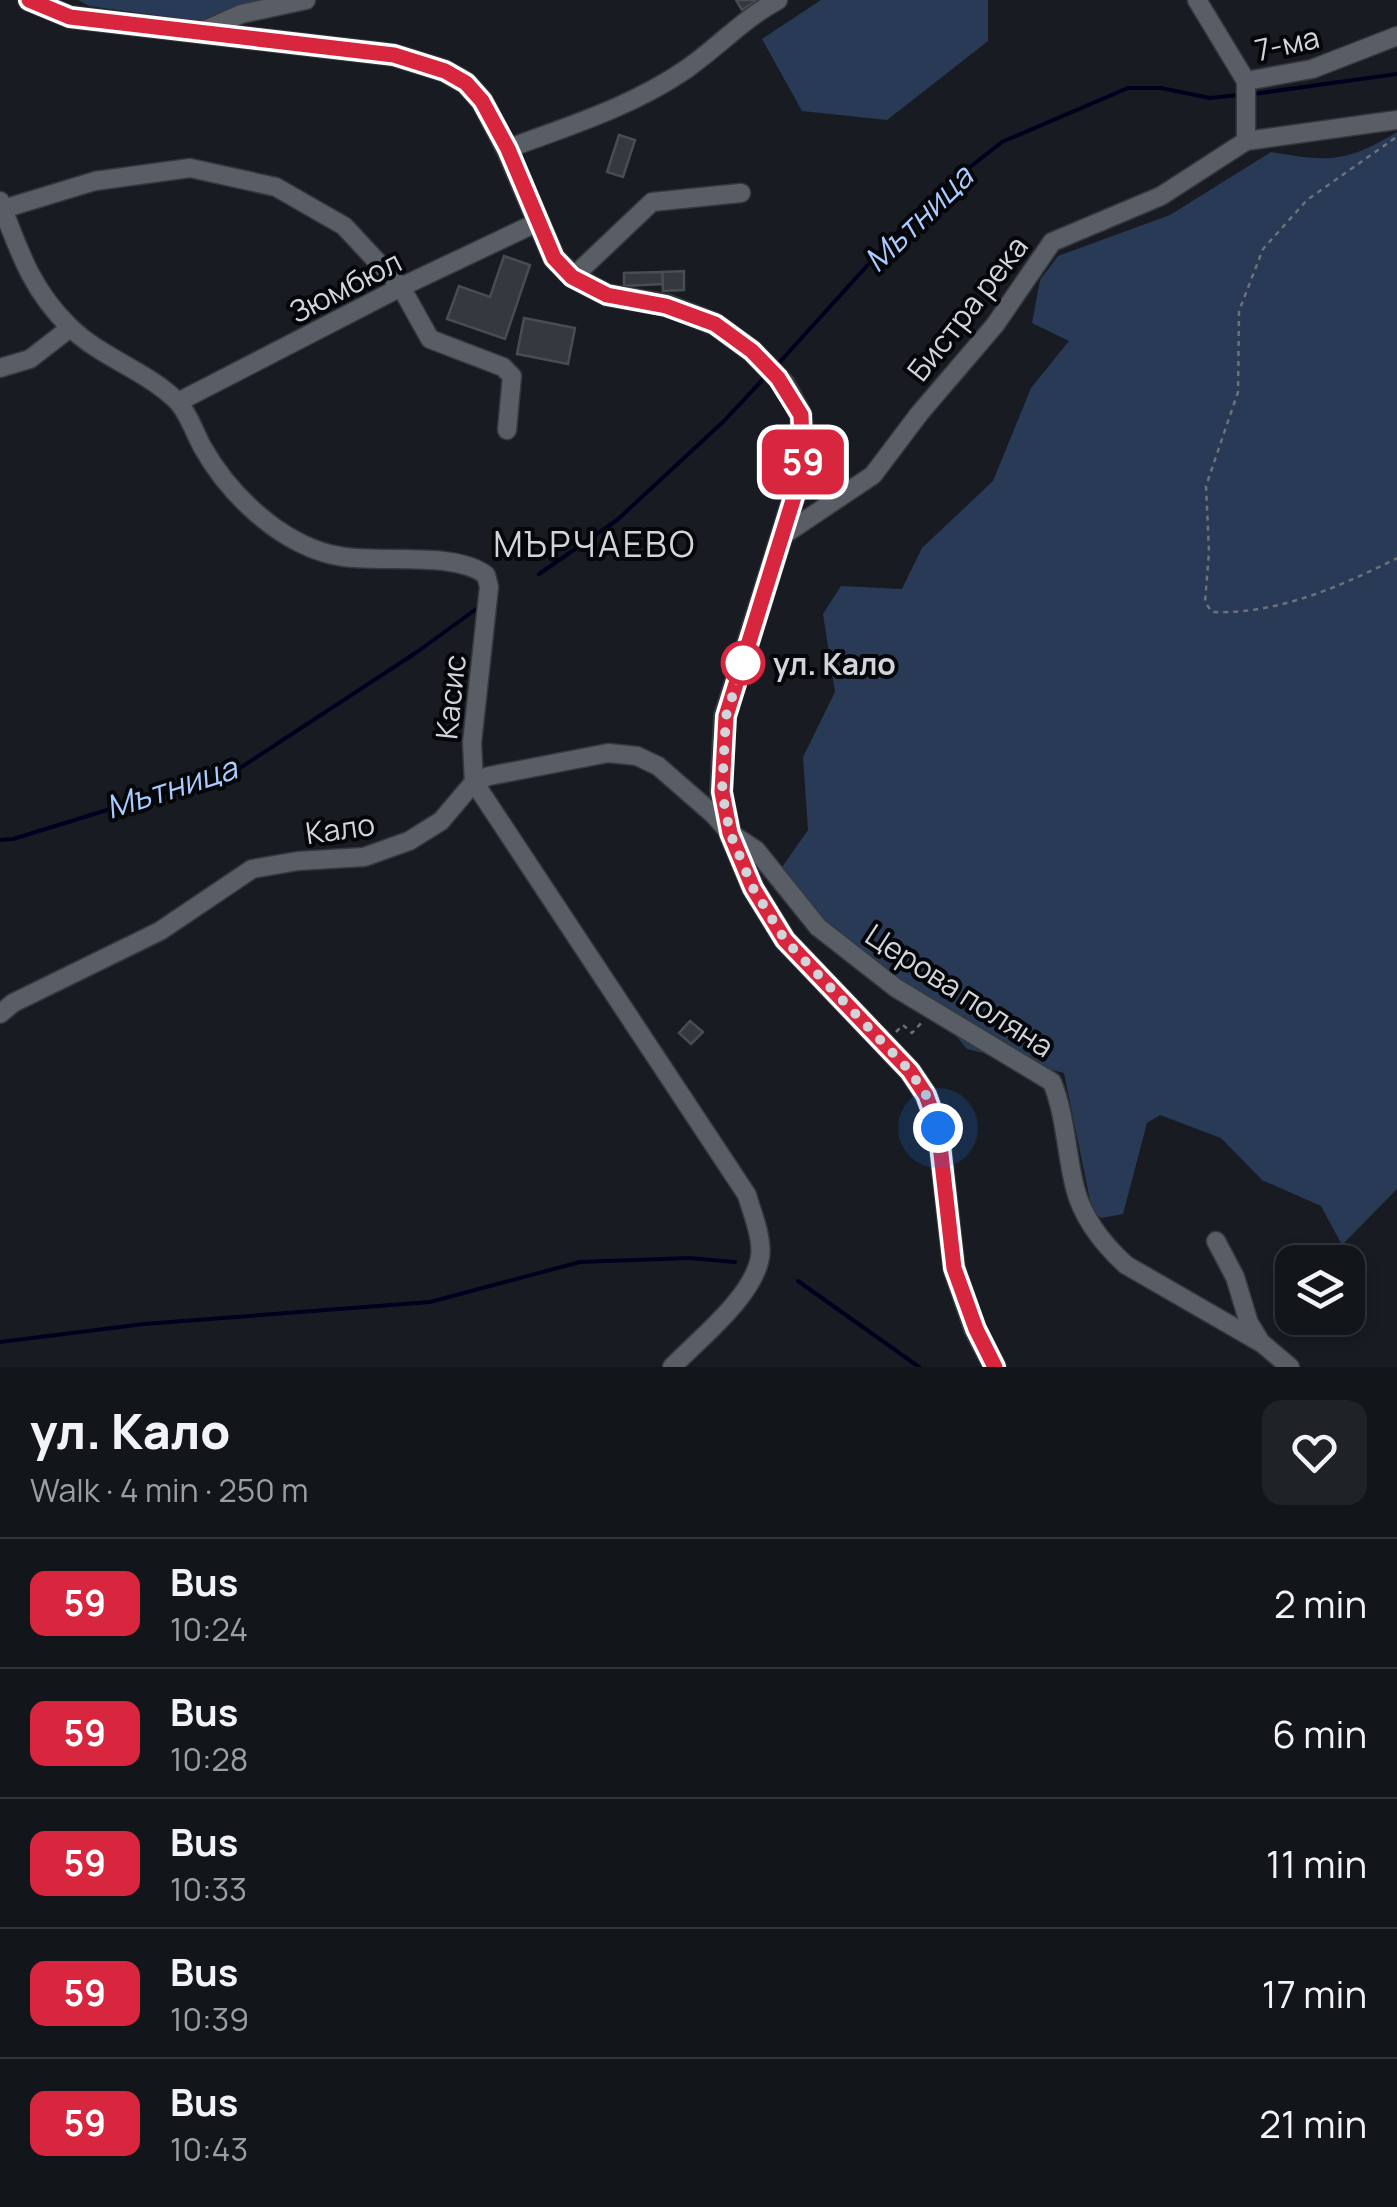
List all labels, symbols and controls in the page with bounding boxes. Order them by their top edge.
street label: 7-ма [1251,16,1323,70]
water label: Мътница [854,154,984,281]
street label: Бистра река [897,227,1037,389]
street label: Зюмбюл [282,240,408,332]
line badge: 59 [758,430,848,494]
text: 59 [782,438,824,486]
district label: МЪРЧАЕВО [493,520,697,568]
marker: ул. Кало [722,642,764,684]
place label: ул. Кало [773,643,896,684]
street label: Касис [425,653,475,741]
water label: Мътница [100,744,244,829]
street label: Кало [303,803,377,853]
street label: Церова поляна [858,914,1062,1066]
your location [913,1103,963,1153]
map controls [1275,1245,1365,1335]
button: layers [1275,1245,1365,1335]
text: ул. Кало [30,1398,230,1463]
button: heart [1262,1400,1367,1505]
text: Walk · 4 min · 250 m [30,1468,308,1512]
text: Bus [170,1555,238,1607]
text: 2 min [1274,1577,1367,1629]
text: 59 [64,1579,106,1627]
text: 10:24 [170,1607,248,1651]
text: Bus [170,1685,238,1737]
text: 6 min [1272,1707,1367,1759]
text: 59 [64,1709,106,1757]
text: 10:28 [170,1737,248,1781]
text: Bus [170,1815,238,1867]
text: 11 min [1266,1837,1367,1889]
text: 59 [64,1839,106,1887]
text: 10:33 [170,1867,247,1911]
text: Bus [170,1945,238,1997]
text: 17 min [1262,1967,1367,2019]
text: 59 [64,1969,106,2017]
text: 10:39 [170,1997,249,2041]
text: Bus [170,2075,238,2127]
text: 21 min [1259,2097,1367,2149]
text: 59 [64,2099,106,2147]
text: 10:43 [170,2127,248,2171]

